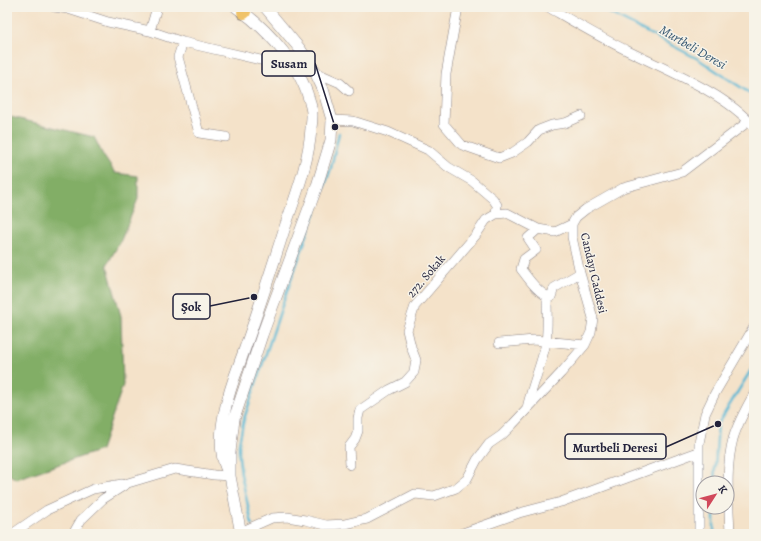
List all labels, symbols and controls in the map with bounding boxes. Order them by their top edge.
water label: Murtbeli Deresi [656,21,730,73]
callout: Susam [262,51,315,76]
text: Susam [271,55,307,72]
street label: Candayı Caddesi [577,231,611,315]
street label: 272. Sokak [403,251,449,301]
callout: Şok [173,294,210,319]
text: Şok [181,298,201,315]
callout: Murtbeli Deresi [565,434,666,459]
text: Murtbeli Deresi [573,439,658,456]
north arrow [695,475,735,515]
text: K [714,482,731,497]

